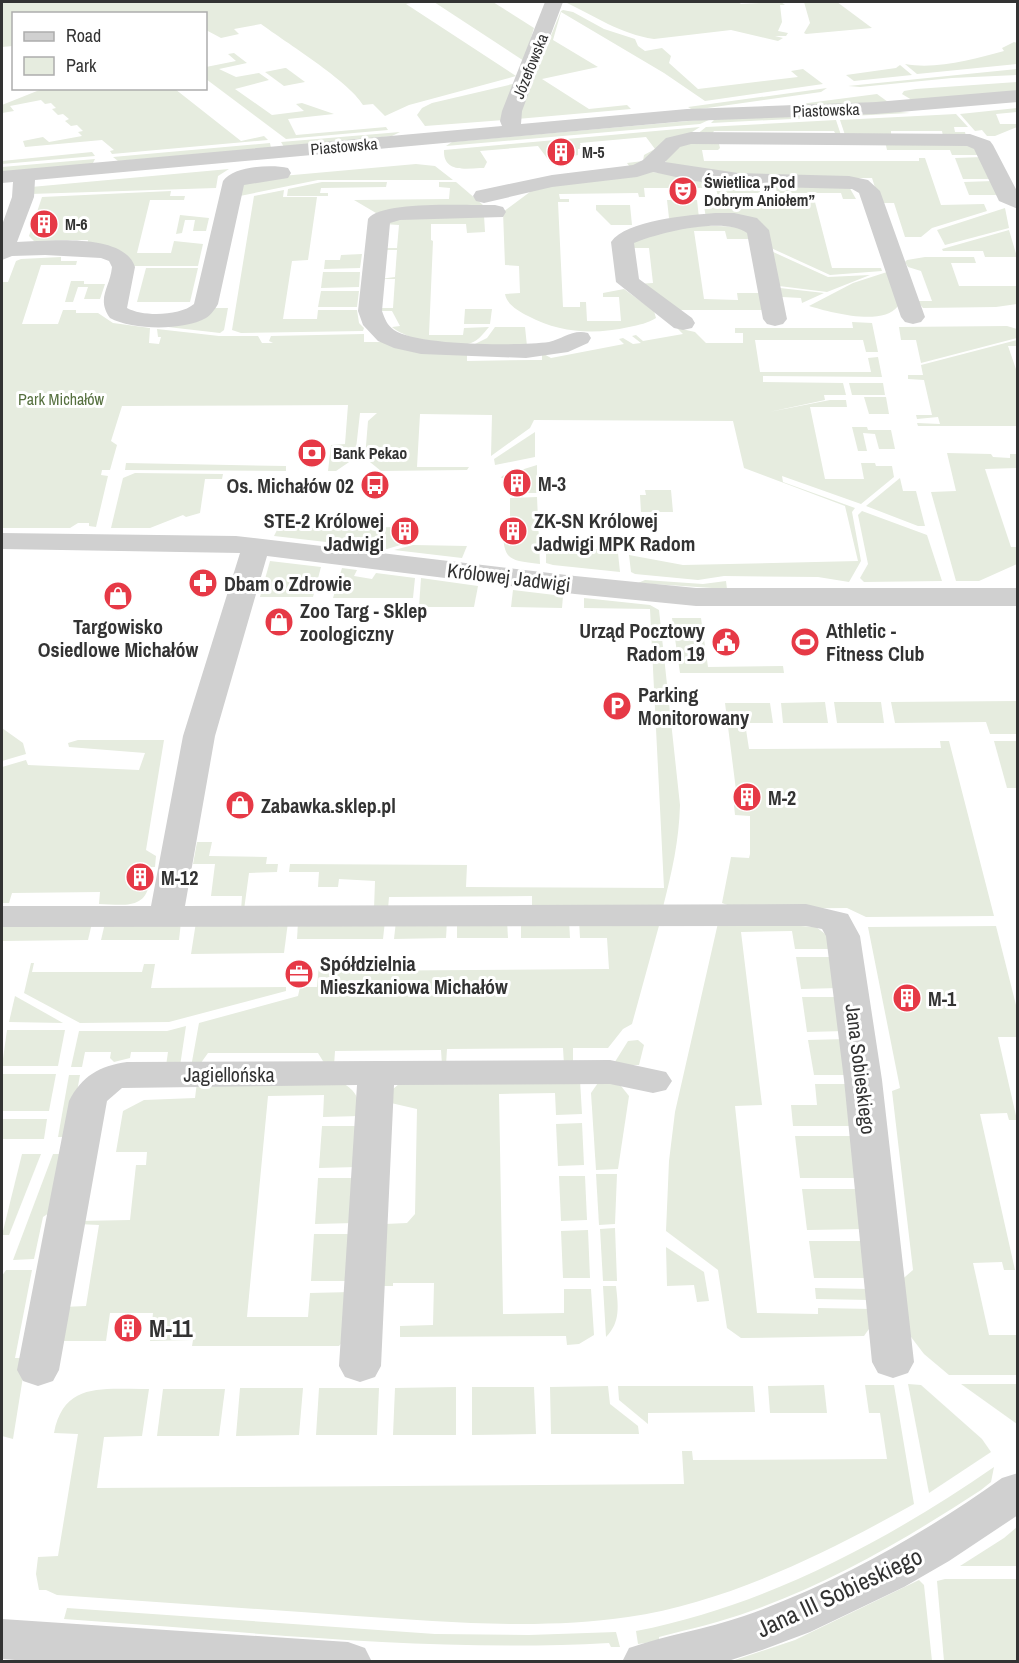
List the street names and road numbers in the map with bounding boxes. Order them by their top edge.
street label: Józefowska [507,29,553,102]
street label: Piastowska [792,98,861,122]
street label: Piastowska [310,132,379,160]
street label: Królowej Jadwigi [446,556,572,598]
street label: Jana Sobieskiego [840,1002,882,1136]
street label: Jagiellońska [183,1061,275,1088]
street label: Jana III Sobieskiego [751,1540,927,1644]

